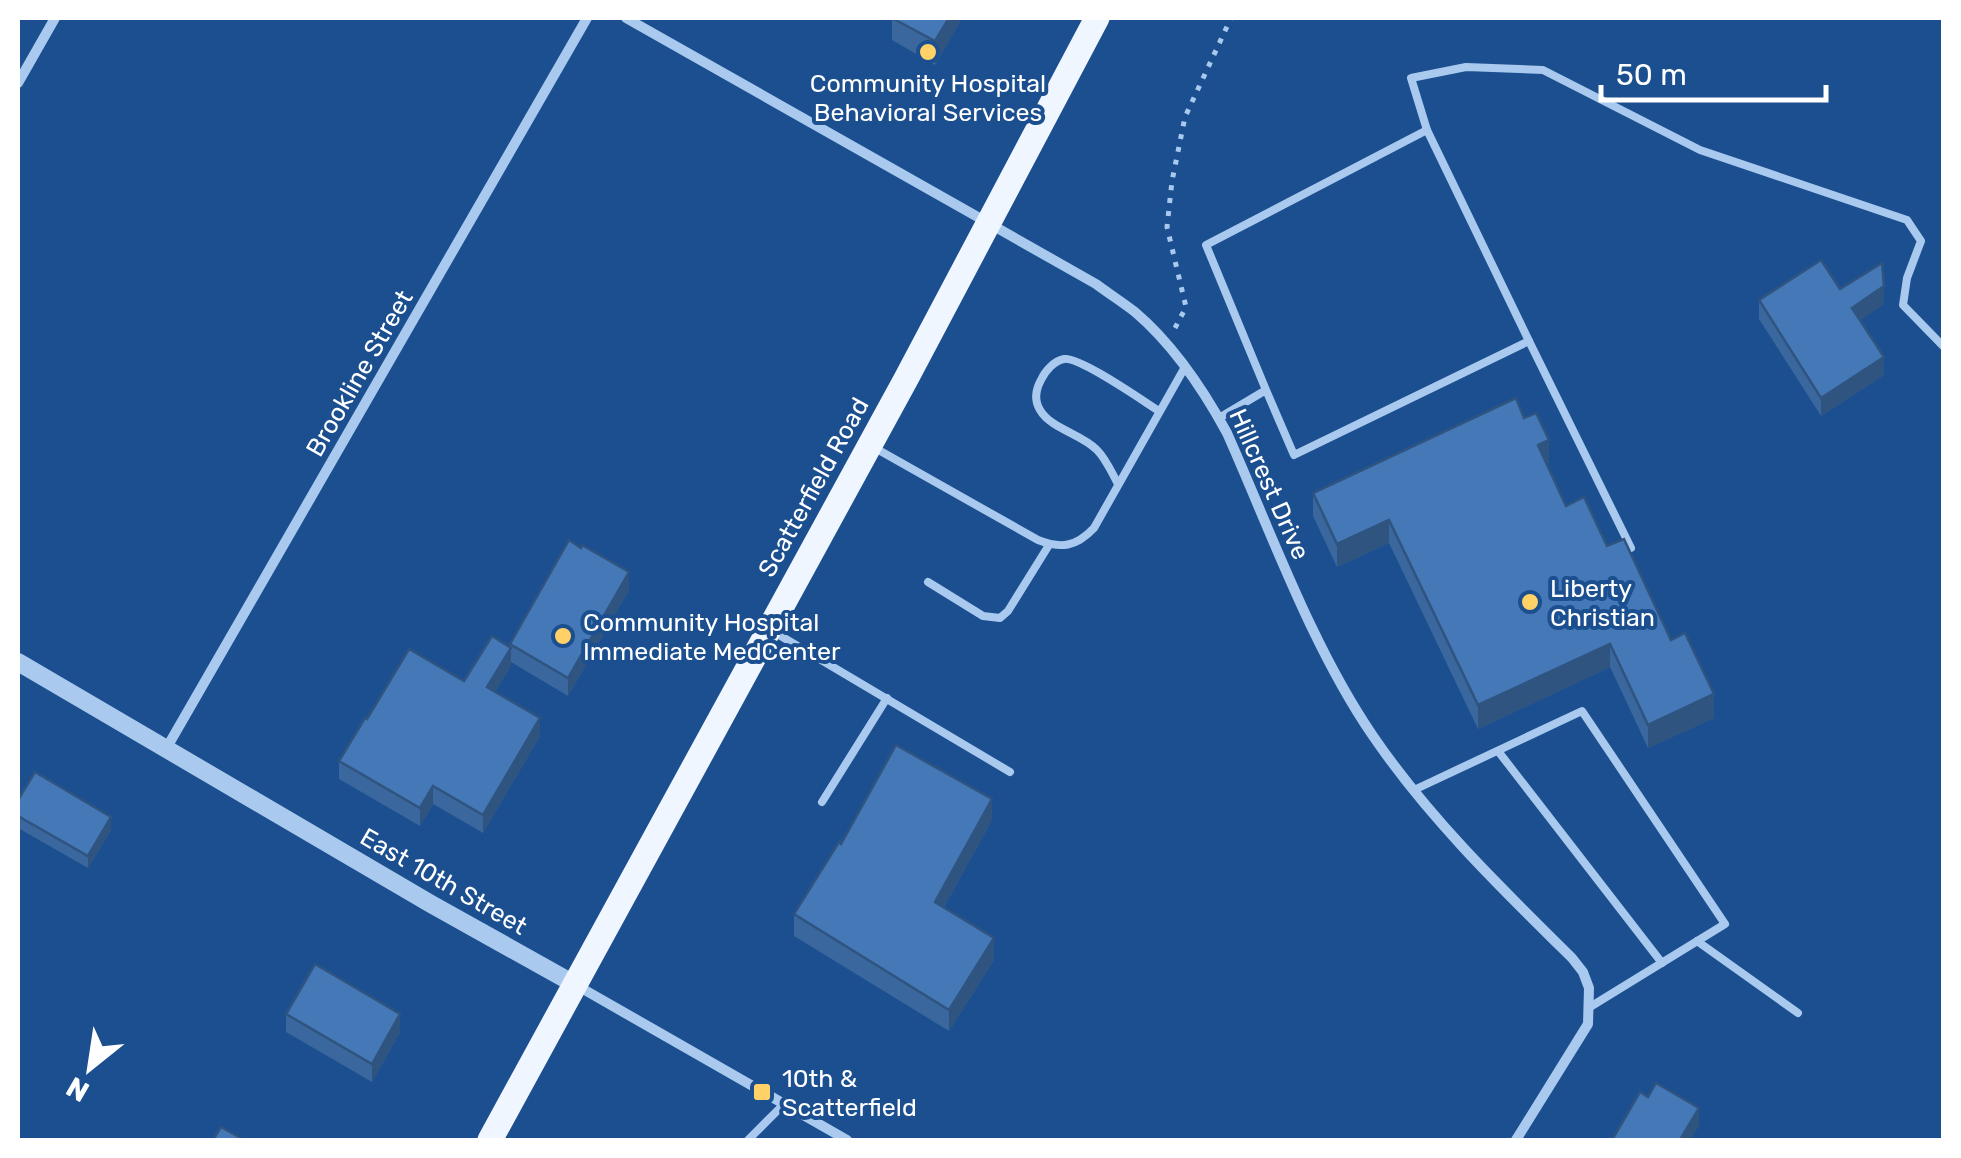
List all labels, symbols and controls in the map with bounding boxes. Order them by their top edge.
scale bar [1601,40,1826,102]
marker: Community Hospital Behavioral Services [917,41,939,63]
text: 50 m [1616,57,1687,93]
place label: Community Hospital Behavioral Services [810,69,1046,127]
street label: Brookline Street [300,285,419,462]
street label: Scatterfield Road [752,393,875,582]
street label: Hillcrest Drive [1223,404,1316,564]
place label: Liberty Christian [1550,574,1655,632]
marker: Liberty Christian [1519,591,1541,613]
place label: Community Hospital Immediate MedCenter [583,608,841,666]
marker: Community Hospital Immediate MedCenter [552,625,574,647]
street label: East 10th Street [355,822,532,941]
north arrow [40,1018,140,1118]
place label: 10th & Scatterfield [782,1064,917,1122]
text: N [61,1070,95,1109]
marker: 10th & Scatterfield [751,1081,773,1103]

